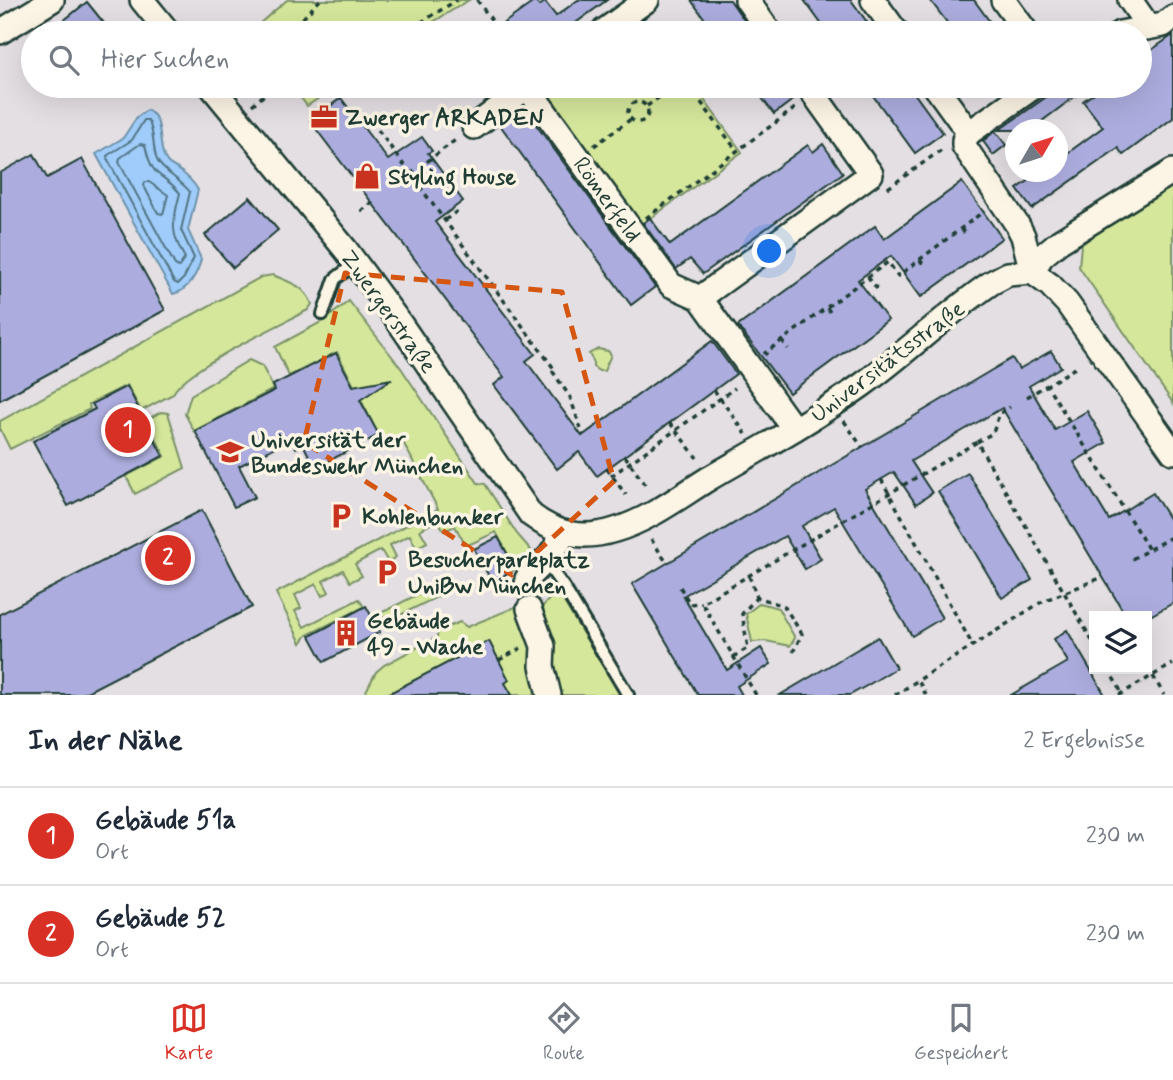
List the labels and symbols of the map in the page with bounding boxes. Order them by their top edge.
office icon: Zwerger ARKADEN [309,102,339,132]
place label: Zwerger ARKADEN [345,104,544,134]
north arrow [1005,119,1068,182]
street label: Römerfeld [565,151,648,249]
shop icon: Styling House [352,161,382,191]
place label: Styling House [388,163,516,196]
your location [752,234,786,268]
street label: Zwergerstraße [332,244,442,380]
street label: Universitätsstraße [805,295,971,430]
pin: 1 [105,404,151,456]
place label: Universität der Bundeswehr München [251,426,463,482]
school or university icon: Universität der Bundeswehr München [215,437,245,467]
parking icon: Kohlenbunker [326,501,356,531]
place label: Kohlenbunker [362,503,505,533]
pin: 2 [145,532,191,584]
place label: Besucherparkplatz UniBw München [408,546,590,602]
parking icon: Besucherparkplatz UniBw München [372,557,402,587]
place label: Gebäude 49 - Wache [367,607,484,663]
building icon: Gebäude 49 - Wache [331,618,361,648]

